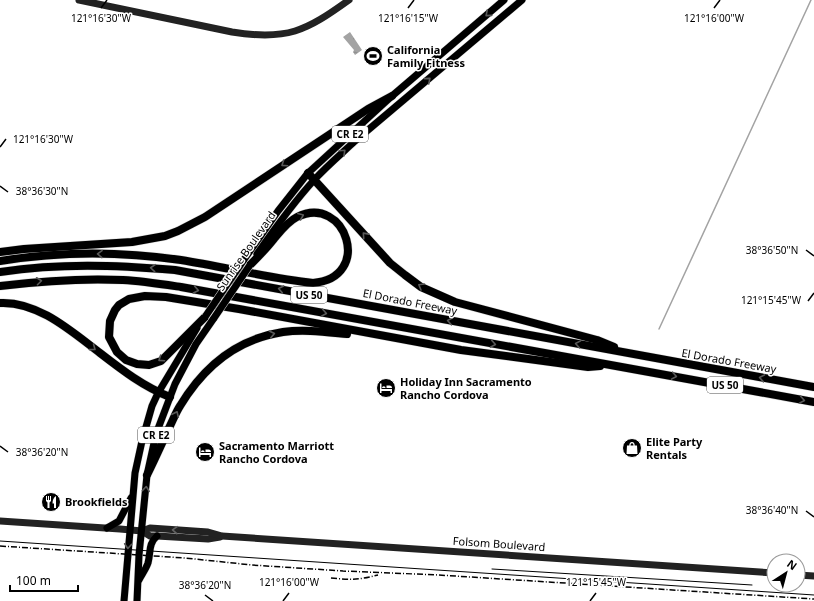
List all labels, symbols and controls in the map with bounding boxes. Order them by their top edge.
one-way arrow [485,9,493,16]
text: 121°16'30"W [71,11,132,25]
text: 121°16'15"W [378,11,439,25]
text: 121°16'00"W [684,11,745,25]
place label: California Family Fitness [387,42,465,70]
sports icon: California Family Fitness [362,45,384,67]
one-way arrow [423,77,430,84]
road number: CR E2 [332,126,368,142]
text: 121°16'30"W [13,132,74,146]
one-way arrow [338,150,346,157]
one-way arrow [282,159,289,166]
text: 38°36'30"N [16,184,68,198]
street label: Sunrise Boulevard [213,208,279,293]
one-way arrow [297,213,304,221]
one-way arrow [363,232,370,240]
text: 38°36'50"N [746,243,798,257]
one-way arrow [97,250,103,258]
one-way arrow [150,264,156,273]
one-way arrow [36,277,42,286]
one-way arrow [418,283,425,290]
one-way arrow [193,285,199,293]
street label: El Dorado Freeway [362,285,459,318]
one-way arrow [278,286,284,294]
road number: US 50 [291,287,327,303]
text: 121°15'45"W [741,293,802,307]
one-way arrow [321,308,327,317]
one-way arrow [447,317,453,326]
one-way arrow [269,331,276,339]
one-way arrow [490,339,496,348]
one-way arrow [575,341,581,349]
one-way arrow [89,343,96,350]
street label: El Dorado Freeway [681,345,778,376]
one-way arrow [158,355,165,362]
one-way arrow [671,371,677,380]
place label: Holiday Inn Sacramento Rancho Cordova [400,374,532,402]
one-way arrow [759,374,765,382]
hotel icon: Holiday Inn Sacramento Rancho Cordova [375,377,397,399]
road number: US 50 [707,377,743,393]
one-way arrow [799,395,805,403]
one-way arrow [171,411,179,418]
road number: CR E2 [138,427,174,443]
place label: Elite Party Rentals [646,434,703,462]
shop icon: Elite Party Rentals [621,437,643,459]
place label: Sacramento Marriott Rancho Cordova [219,438,334,466]
hotel icon: Sacramento Marriott Rancho Cordova [194,441,216,463]
text: 38°36'20"N [16,445,68,459]
one-way arrow [141,486,150,492]
restaurant icon: Brookfields [40,491,62,513]
place label: Brookfields [65,494,128,509]
text: 38°36'40"N [746,503,798,517]
one-way arrow [172,526,178,534]
street label: Folsom Boulevard [452,533,546,554]
one-way arrow [123,543,132,549]
north arrow [766,553,806,593]
text: N [784,556,800,573]
scale bar [10,567,78,593]
text: 100 m [16,572,51,589]
text: 121°16'00"W [259,575,320,589]
text: 121°15'45"W [566,575,627,589]
text: 38°36'20"N [179,578,231,592]

